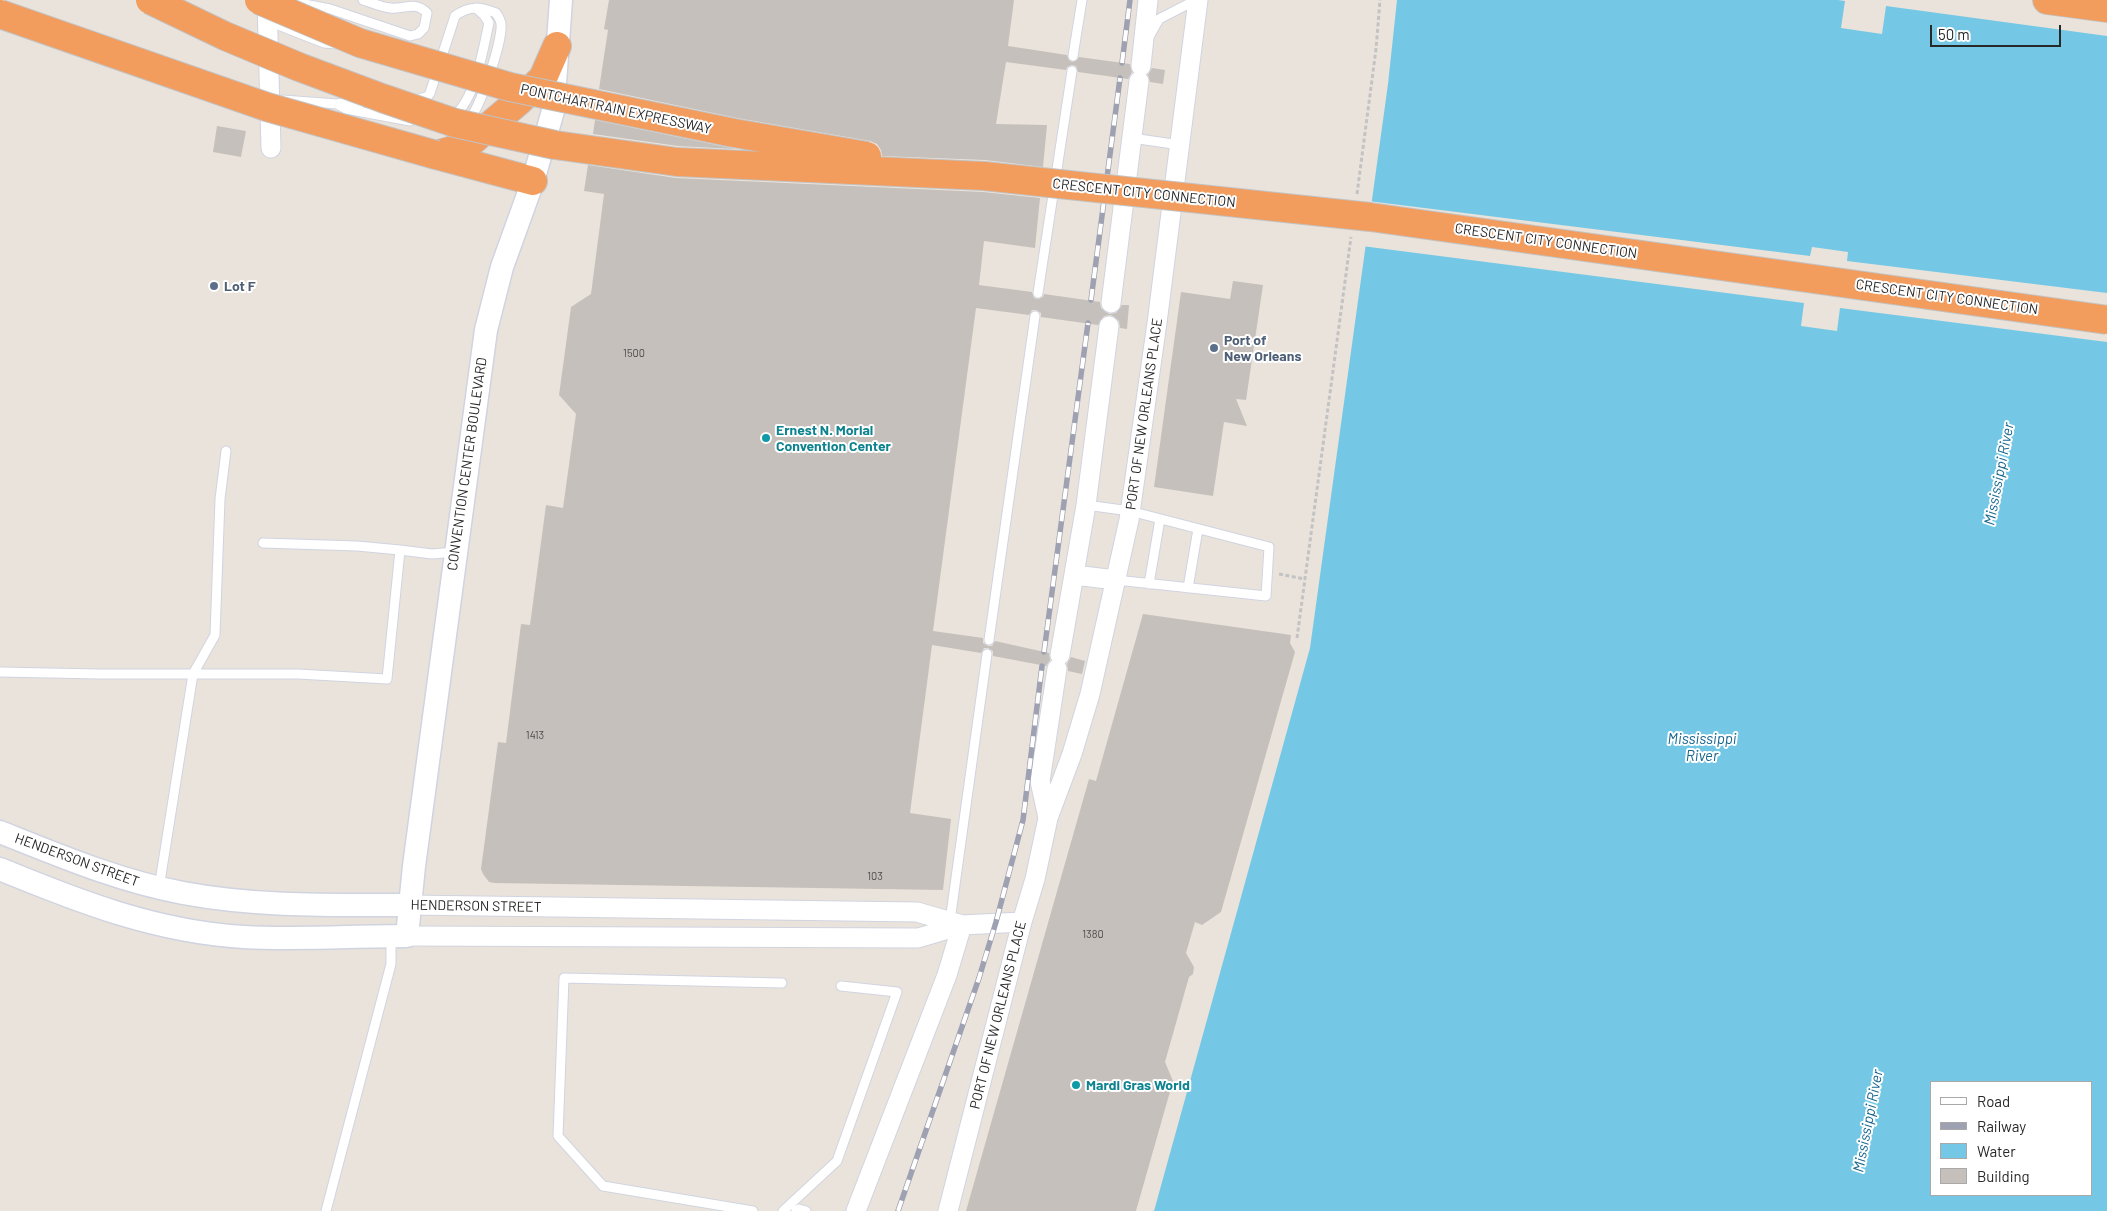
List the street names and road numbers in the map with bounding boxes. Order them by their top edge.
street label: PONTCHARTRAIN EXPRESSWAY [519,81,713,137]
street label: CRESCENT CITY CONNECTION [1052,175,1236,211]
street label: CRESCENT CITY CONNECTION [1454,220,1638,262]
street label: CRESCENT CITY CONNECTION [1855,276,2039,318]
street label: PORT OF NEW ORLEANS PLACE [1122,317,1166,511]
street label: CONVENTION CENTER BOULEVARD [444,356,490,572]
street label: HENDERSON STREET [13,830,141,890]
street label: HENDERSON STREET [410,896,542,916]
street label: PORT OF NEW ORLEANS PLACE [966,919,1030,1111]

